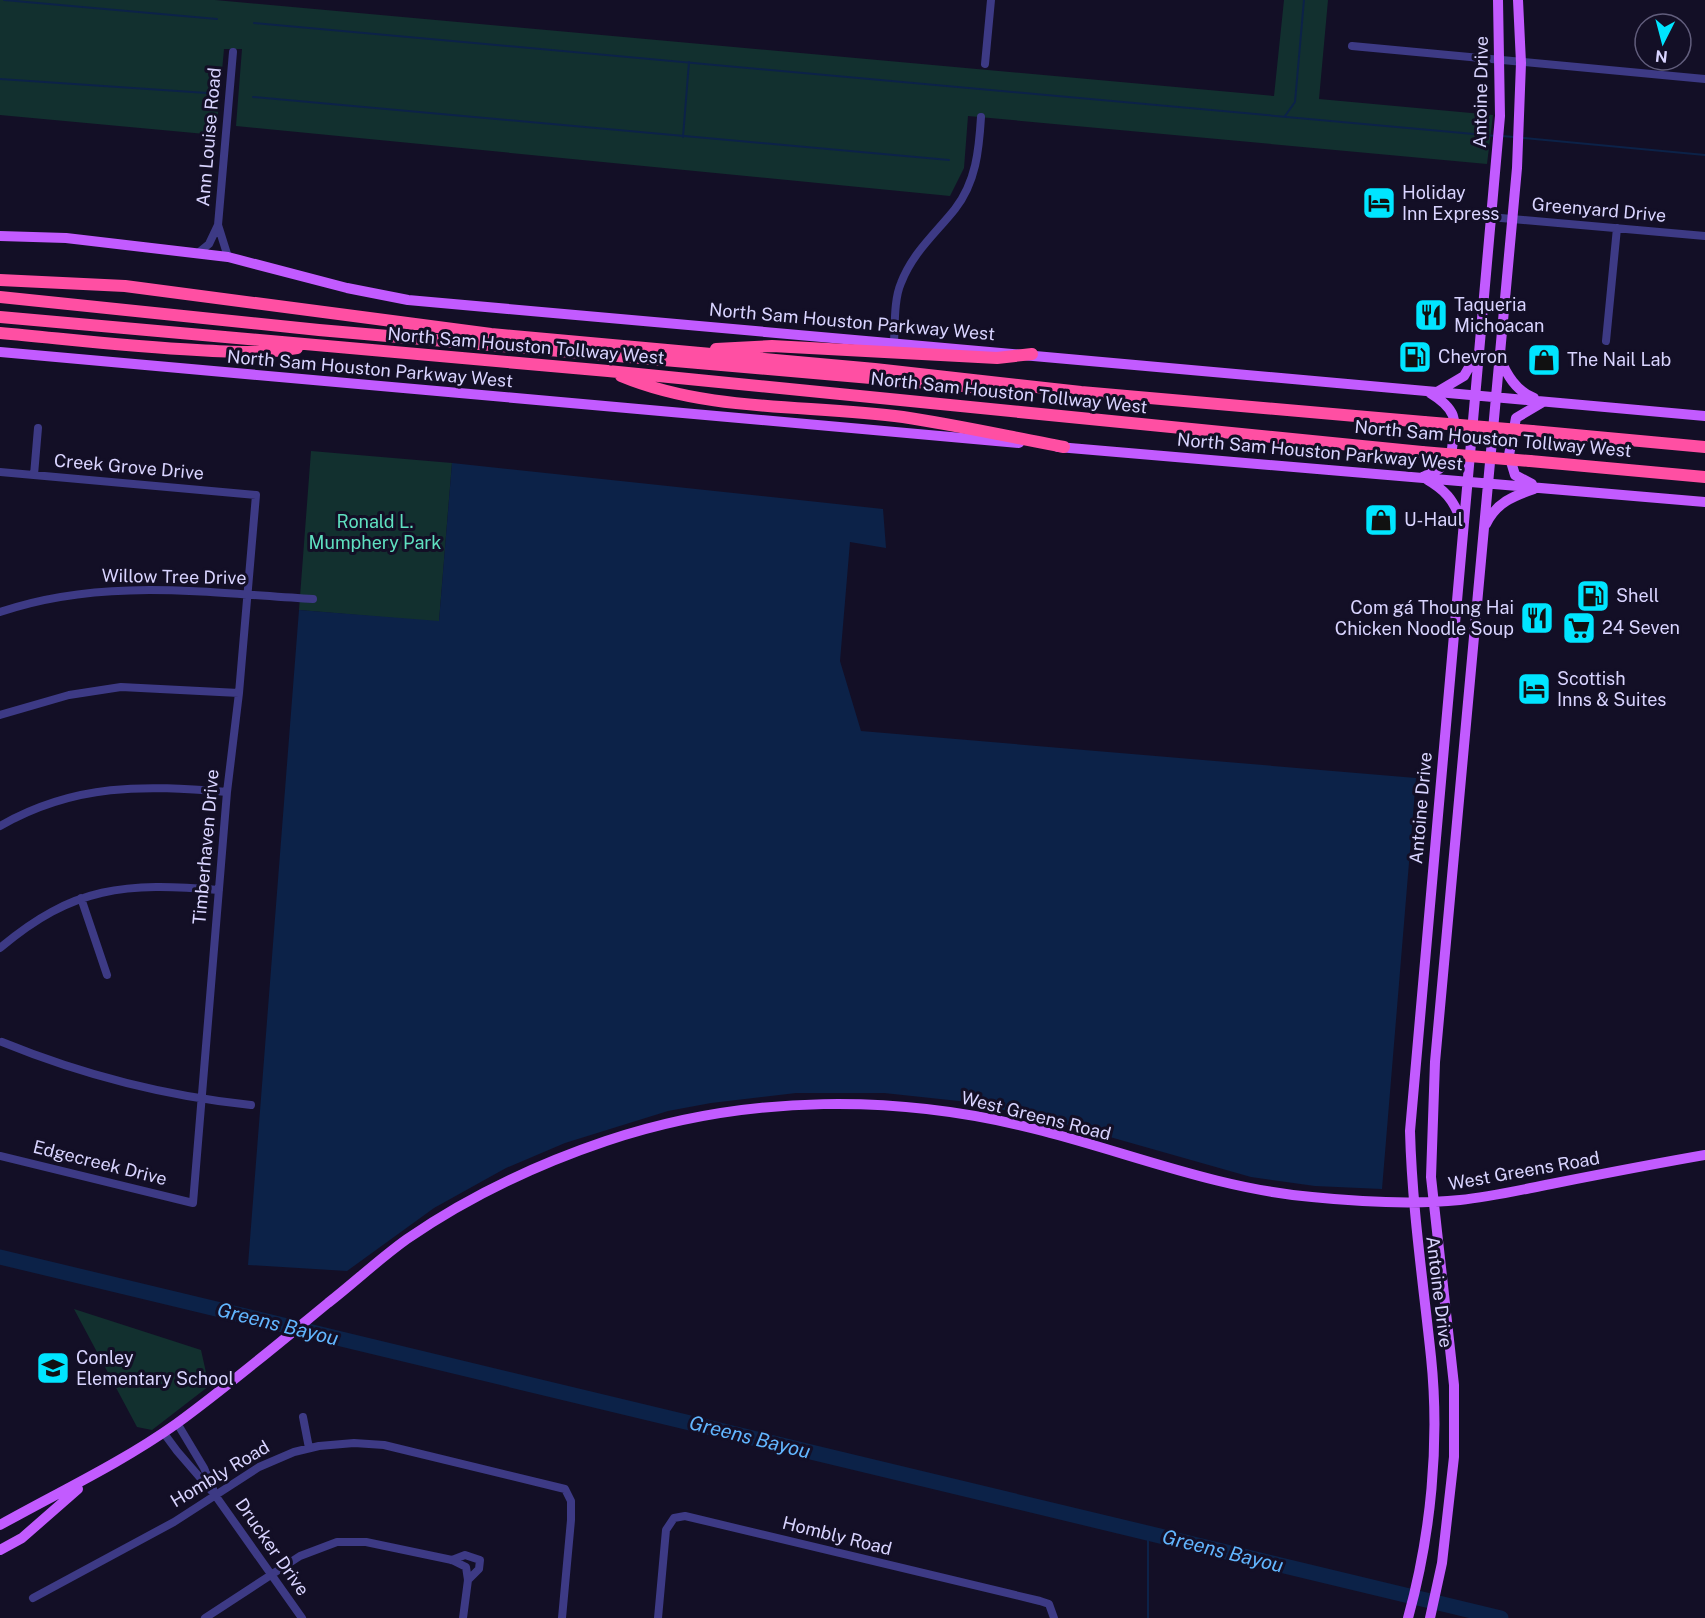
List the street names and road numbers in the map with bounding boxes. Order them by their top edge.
street label: Antoine Drive [1469,36,1492,148]
street label: Ann Louise Road [192,67,225,207]
street label: Greenyard Drive [1531,193,1667,226]
street label: North Sam Houston Parkway West [708,299,996,344]
street label: North Sam Houston Tollway West [387,323,666,368]
street label: North Sam Houston Parkway West [226,346,514,391]
street label: North Sam Houston Tollway West [870,368,1148,417]
street label: North Sam Houston Tollway West [1354,416,1633,461]
street label: North Sam Houston Parkway West [1176,429,1464,474]
street label: Creek Grove Drive [53,449,205,484]
street label: Willow Tree Drive [101,565,247,588]
street label: Antoine Drive [1405,751,1436,865]
street label: Timberhaven Drive [188,768,223,925]
street label: West Greens Road [959,1087,1113,1144]
street label: Edgecreek Drive [31,1136,169,1189]
street label: West Greens Road [1446,1147,1601,1194]
street label: Antoine Drive [1422,1235,1457,1349]
street label: Hombly Road [166,1436,273,1511]
street label: Drucker Drive [231,1494,314,1599]
street label: Hombly Road [780,1512,894,1559]

